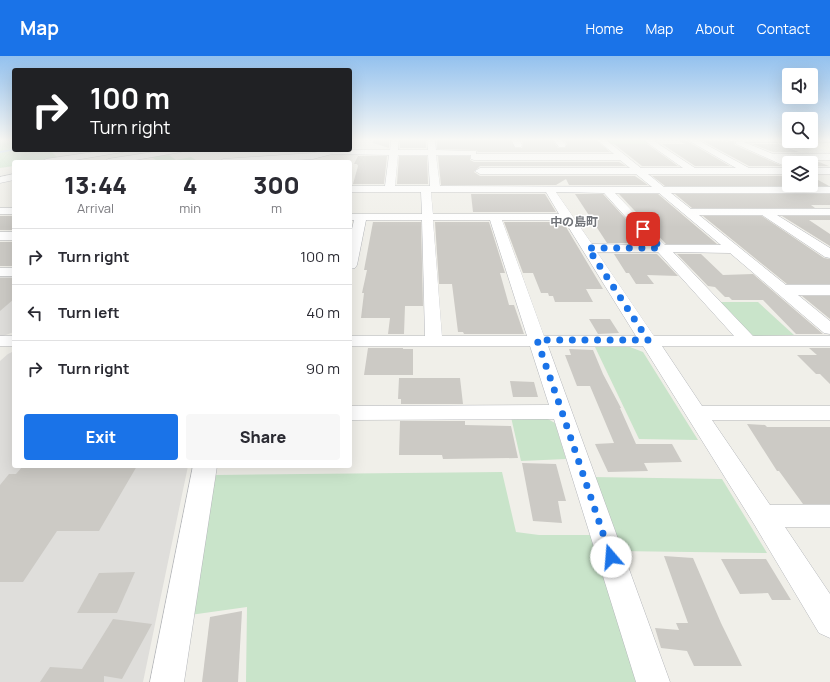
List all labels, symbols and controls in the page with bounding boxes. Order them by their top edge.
text: Map [20,15,59,41]
text: Home [586,19,623,38]
text: Map [645,19,673,38]
text: About [695,19,735,38]
text: Contact [757,19,810,38]
map controls [782,68,818,192]
button: sound [782,68,818,104]
text: 100 m [90,79,170,117]
icon: right [24,84,76,136]
button: search [782,112,818,148]
text: Turn right [90,115,171,139]
button: layers [782,156,818,192]
text: 13:44 [64,168,127,201]
text: 4 [183,168,197,201]
text: 300 [253,168,300,201]
text: Arrival [77,199,114,217]
text: min [179,199,201,217]
text: m [271,199,282,217]
pin [626,212,660,246]
district label: 中の島町 [550,213,598,230]
icon: arrive [632,218,654,240]
icon: right [24,246,46,268]
text: Turn right [58,246,129,267]
text: 100 m [300,246,340,267]
icon: left [24,302,46,324]
text: Turn left [58,302,120,323]
text: 40 m [306,302,340,323]
icon: right [24,358,46,380]
text: Turn right [58,358,129,379]
text: 90 m [306,358,340,379]
button: Exit [24,414,178,460]
button: Share [186,414,340,460]
position arrow [590,536,632,578]

